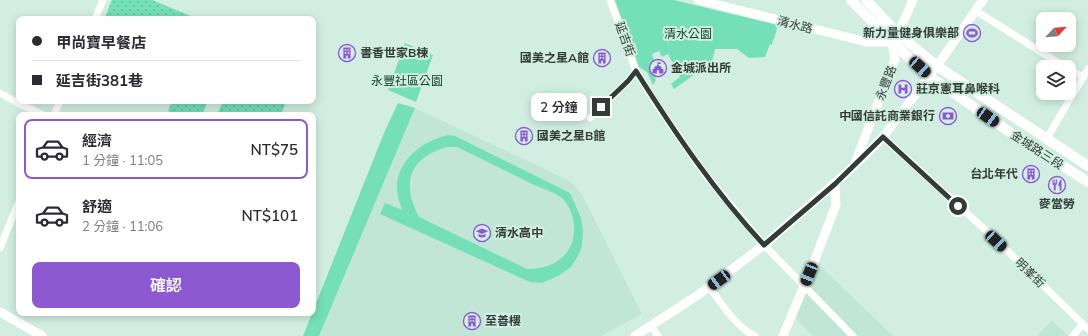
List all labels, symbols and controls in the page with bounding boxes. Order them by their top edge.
north arrow [1036,12,1076,52]
map controls [1036,12,1076,100]
street label: 清水路 [776,13,814,36]
street label: 延吉街 [612,19,639,58]
sports icon: 新力量健身俱樂部 [962,23,982,43]
place label: 新力量健身俱樂部 [863,25,959,40]
park label: 清水公園 [664,26,712,41]
text: 甲尚寶早餐店 [56,33,146,52]
building icon: 書香世家B棟 [337,43,357,63]
place label: 書香世家B棟 [360,45,428,60]
building icon: 國美之星A館 [592,48,612,68]
place label: 國美之星A館 [520,50,589,65]
car [907,55,933,79]
public building icon: 金城派出所 [648,58,668,78]
place label: 金城派出所 [671,60,731,75]
button: layers [1036,60,1076,100]
street label: 永豐路 [872,63,899,102]
text: 延吉街381巷 [56,71,143,90]
park label: 永豐社區公園 [371,73,443,88]
hospital icon: 莊京憲耳鼻喉科 [893,79,913,99]
place label: 莊京憲耳鼻喉科 [916,81,1000,96]
callout: 2 分鐘 [531,93,587,121]
route end [592,98,610,116]
text: 2 分鐘 [540,99,578,115]
car [975,105,1001,129]
bank icon: 中國信託商業銀行 [938,106,958,126]
place label: 中國信託商業銀行 [839,108,935,123]
building icon: 國美之星B館 [514,126,534,146]
street label: 金城路三段 [1008,127,1067,172]
place label: 國美之星B館 [537,128,605,143]
icon: car [34,131,70,167]
text: 經濟 [82,131,112,150]
text: NT$75 [251,140,298,159]
text: 1 分鐘 · 11:05 [82,152,163,168]
building icon: 台北年代 [1021,164,1041,184]
place label: 台北年代 [970,166,1018,181]
restaurant icon: 麥當勞 [1047,175,1067,195]
place label: 麥當勞 [1039,196,1075,211]
icon: car [34,197,70,233]
text: 舒適 [82,197,112,216]
route start [949,197,967,215]
text: NT$101 [242,206,298,225]
text: 2 分鐘 · 11:06 [82,218,163,234]
school or university icon: 清水高中 [472,223,492,243]
place label: 清水高中 [495,225,543,240]
car [983,228,1009,254]
street label: 明峯街 [1012,255,1049,291]
car [799,261,819,287]
button: 確認 [32,262,300,308]
car [706,268,732,292]
building icon: 至善樓 [462,311,482,331]
place label: 至善樓 [485,313,521,328]

